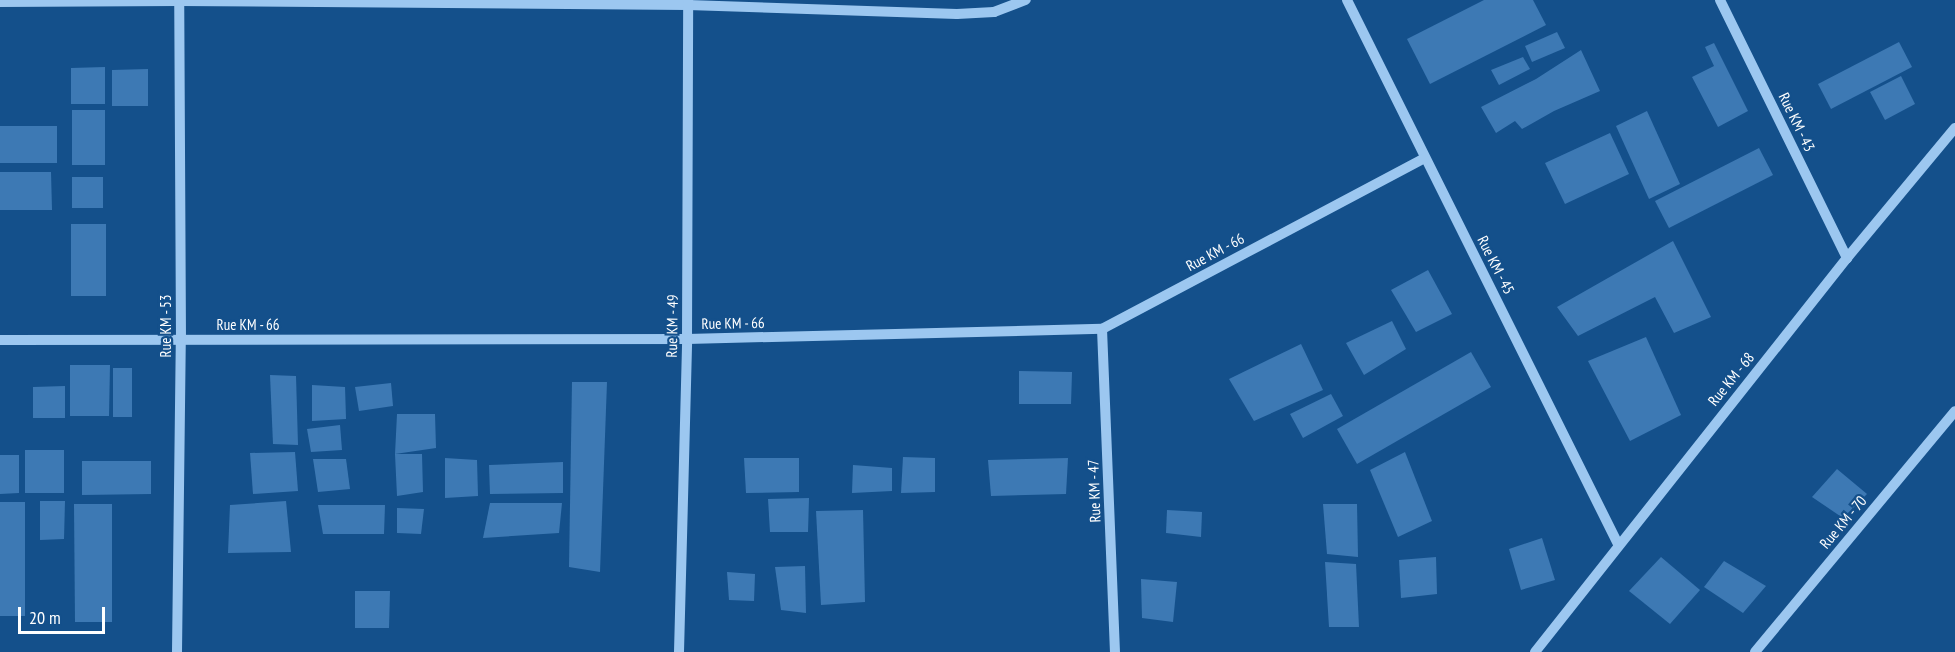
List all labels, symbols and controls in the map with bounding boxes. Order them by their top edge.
street label: Rue KM - 43 [1775,89,1819,155]
street label: Rue KM - 66 [1182,229,1248,275]
street label: Rue KM - 45 [1473,232,1519,298]
street label: Rue KM - 53 [157,294,175,358]
street label: Rue KM - 49 [662,294,682,358]
street label: Rue KM - 66 [701,313,765,333]
street label: Rue KM - 66 [216,316,280,334]
street label: Rue KM - 68 [1704,348,1758,410]
street label: Rue KM - 47 [1084,459,1104,523]
street label: Rue KM - 70 [1815,492,1871,552]
scale bar [21,595,108,633]
text: 20 m [29,606,61,629]

